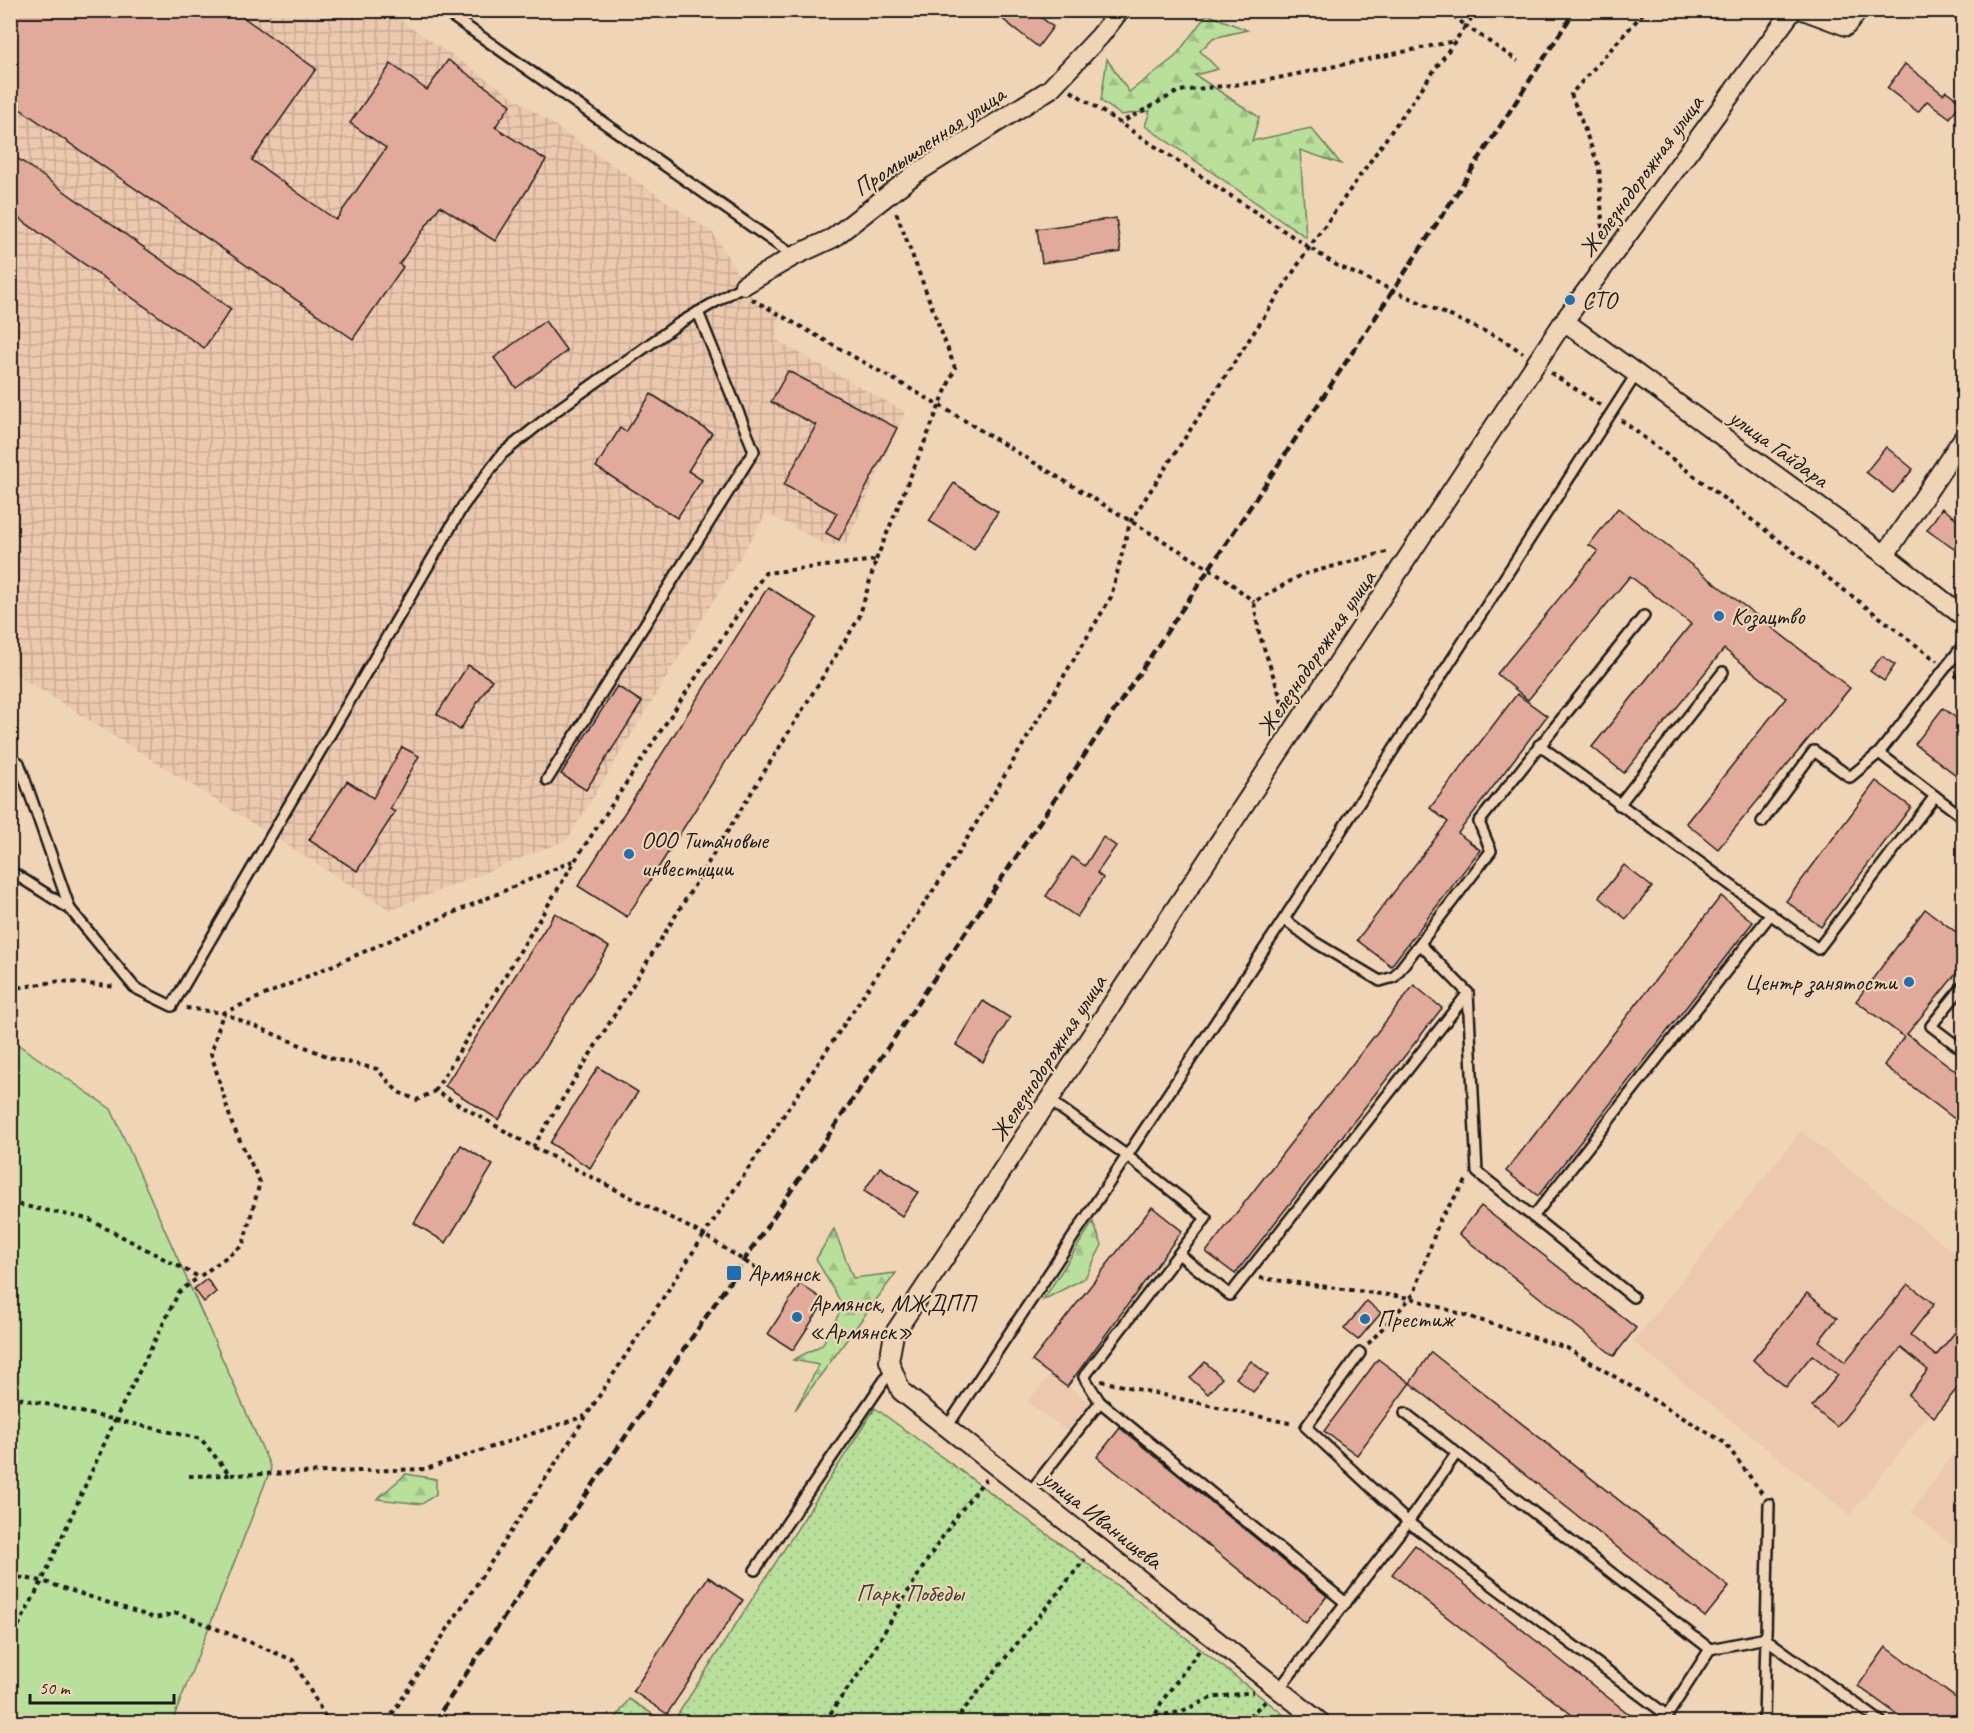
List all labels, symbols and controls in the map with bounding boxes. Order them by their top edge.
street label: Промышленная улица [847,78,1012,203]
street label: Железнодорожная улица [1572,88,1711,263]
place label: СТО [1582,285,1620,315]
marker: СТО [1563,293,1577,307]
street label: улица Гайдара [1722,401,1836,495]
street label: Железнодорожная улица [1250,563,1383,741]
place label: Козацтво [1731,601,1806,632]
marker: Козацтво [1712,609,1726,623]
place label: ООО Титановые инвестиции [641,825,770,883]
marker: ООО Титановые инвестиции [622,847,636,861]
place label: Центр занятости [1744,967,1898,998]
street label: Железнодорожная улица [983,968,1114,1147]
marker: Центр занятости [1902,975,1916,989]
place label: Армянск [748,1258,821,1288]
marker: Армянск [725,1264,743,1282]
place label: Армянск, МЖДПП «Армянск» [809,1288,978,1346]
place label: Престиж [1377,1304,1456,1334]
marker: Армянск, МЖДПП «Армянск» [790,1310,804,1324]
marker: Престиж [1358,1312,1372,1326]
street label: улица Иванищева [1034,1461,1170,1576]
park label: Парк Победы [856,1578,966,1608]
scale bar [30,1667,174,1705]
text: 50 m [39,1677,72,1699]

